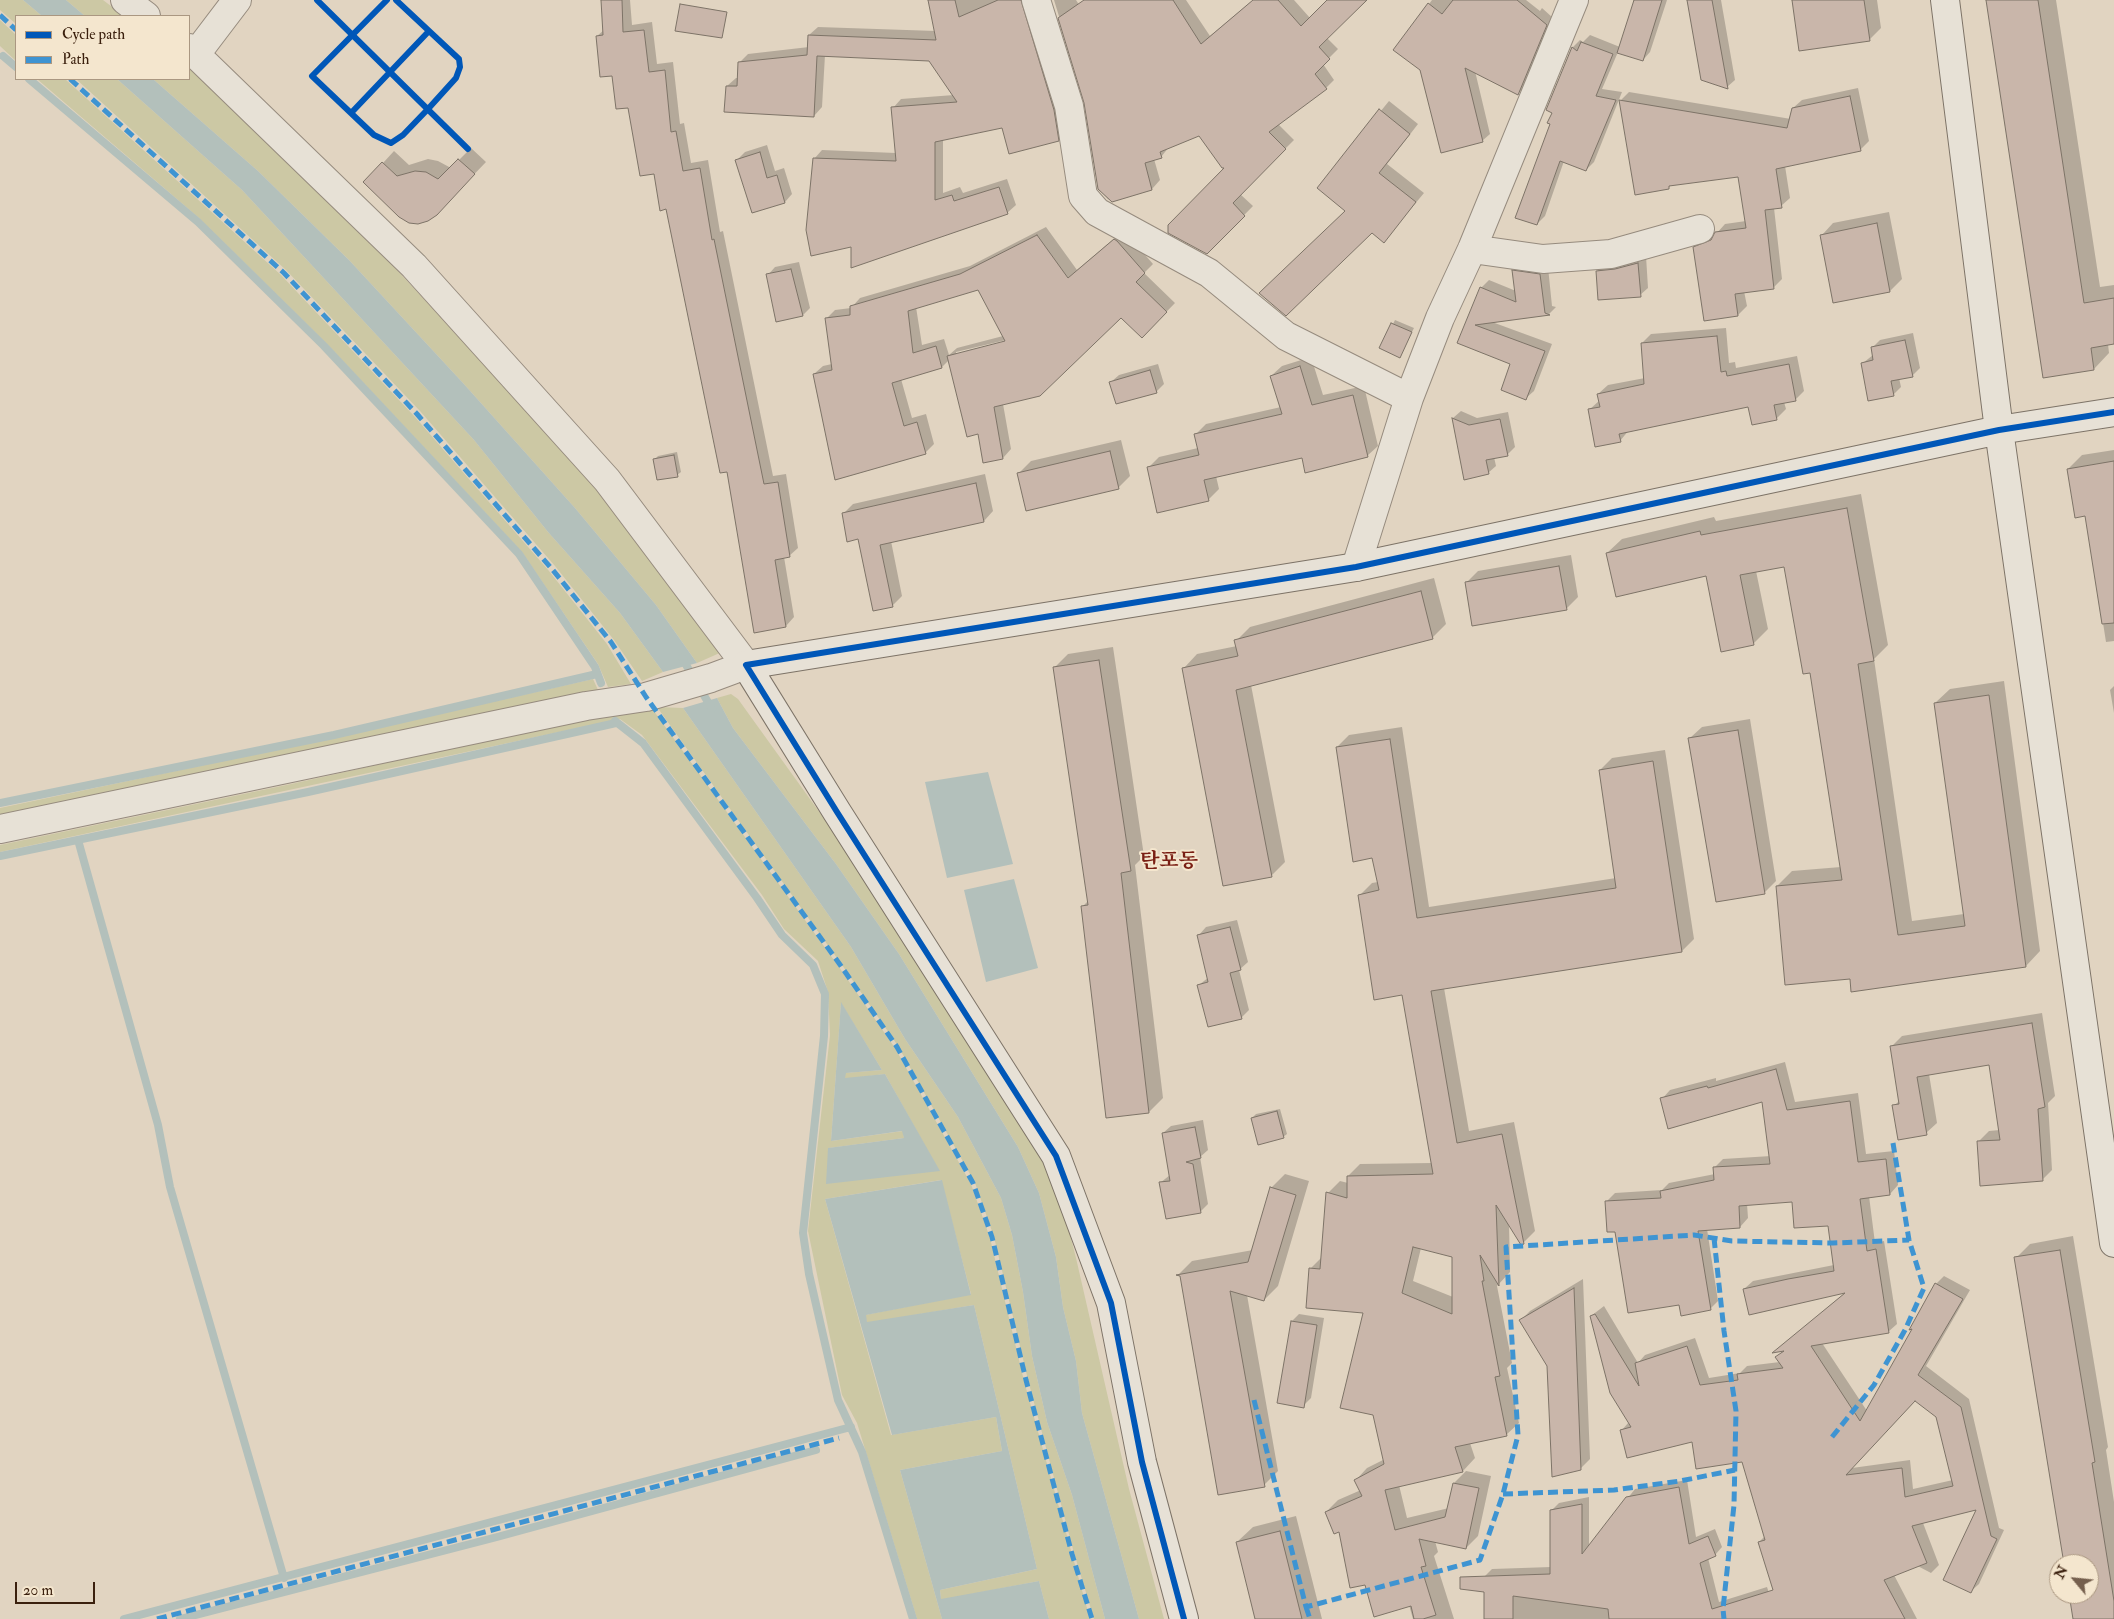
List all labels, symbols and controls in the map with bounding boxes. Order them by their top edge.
legend [15,15,190,80]
text: Cycle path [62,25,125,44]
text: Path [62,50,89,69]
district label: 탄포동 [1140,851,1198,875]
north arrow [2049,1554,2099,1604]
text: N [2051,1563,2072,1582]
scale bar [18,1572,98,1604]
text: 20 m [23,1581,53,1600]

